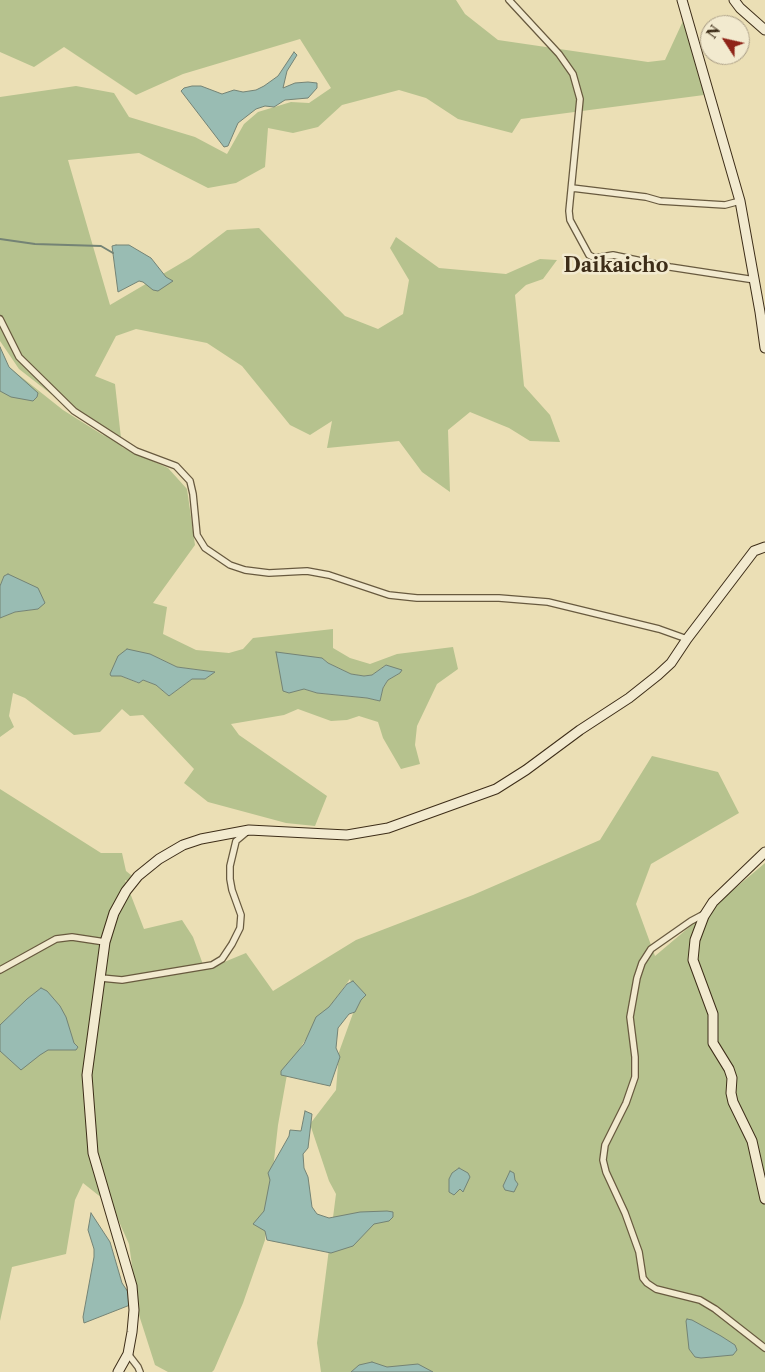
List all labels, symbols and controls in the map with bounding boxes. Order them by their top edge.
north arrow [700,15,750,65]
text: N [703,22,724,42]
district label: Daikaicho [563,254,669,278]

